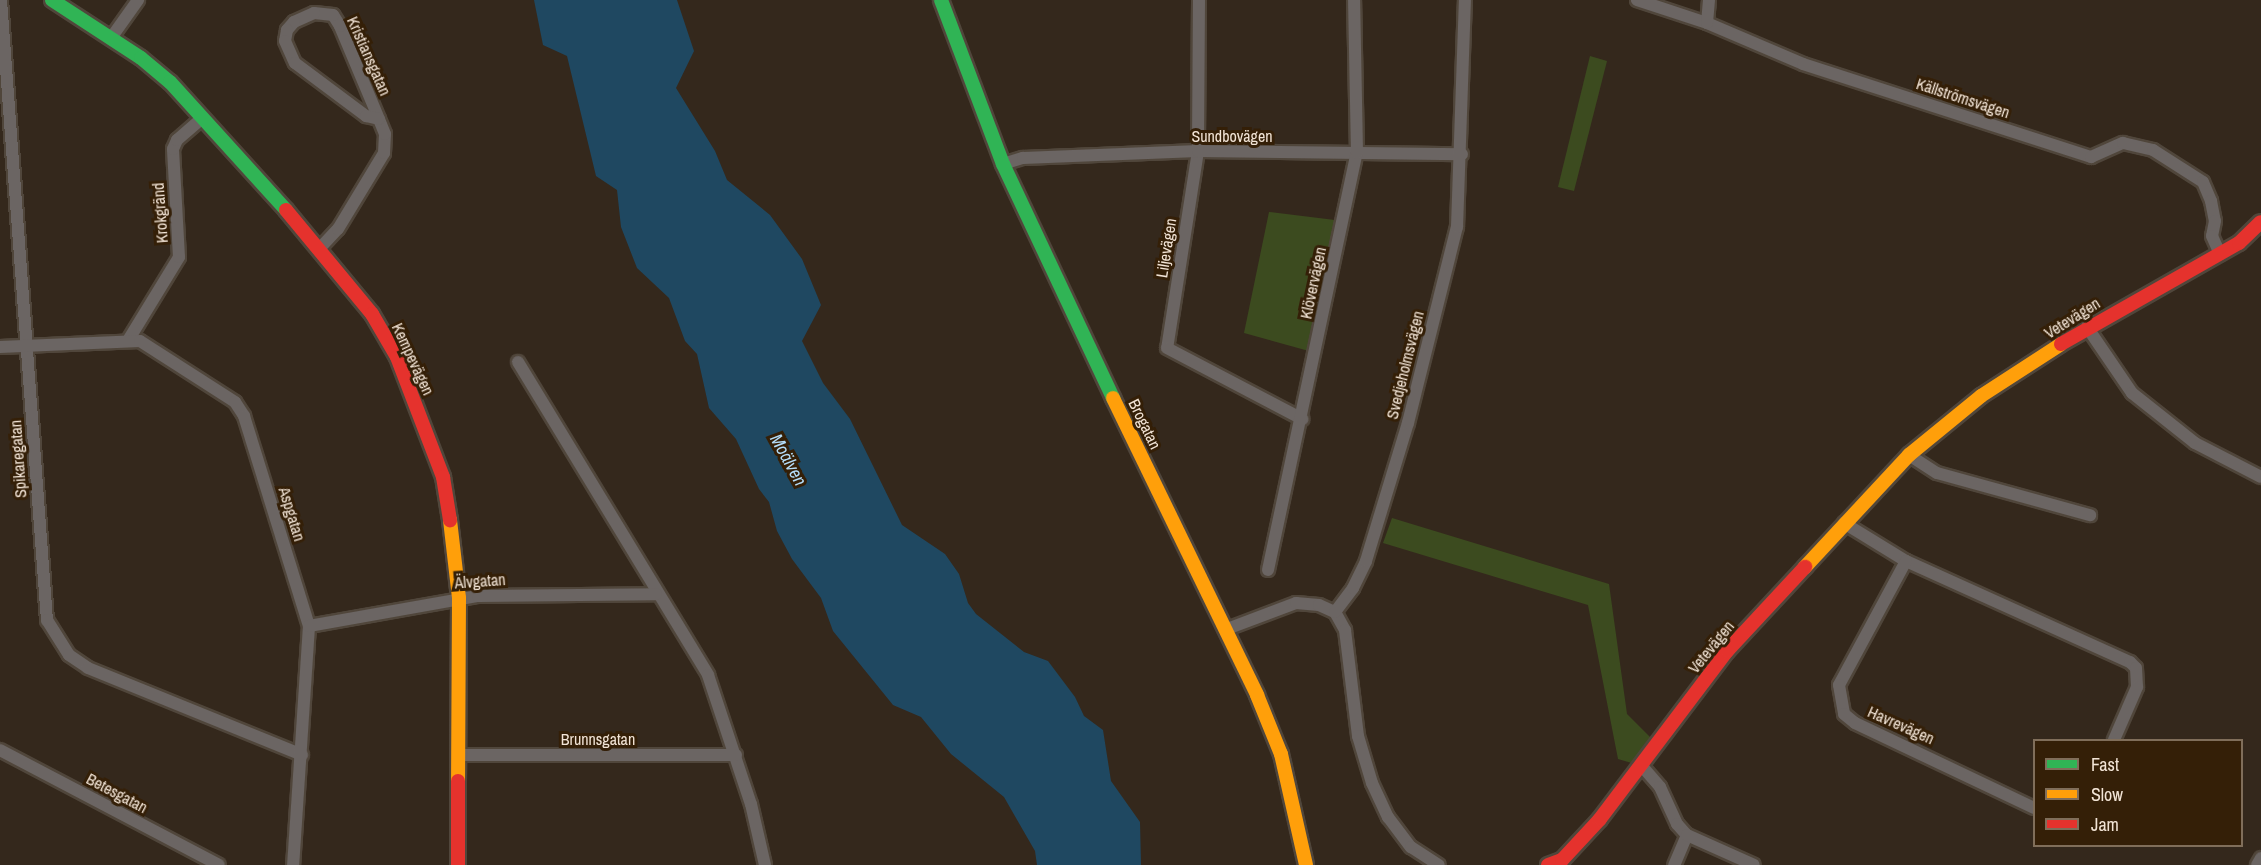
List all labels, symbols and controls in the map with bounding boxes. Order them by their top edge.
street label: Kristiansgatan [343,13,395,99]
street label: Källströmsvägen [1914,74,2012,122]
street label: Sundbovägen [1192,126,1272,146]
street label: Krokgränd [148,182,172,244]
street label: Liljevägen [1152,217,1180,279]
street label: Klövervägen [1296,245,1330,321]
street label: Vetevägen [2041,293,2103,343]
street label: Svedjeholmsvägen [1382,309,1428,421]
street label: Kempevägen [388,320,438,398]
street label: Brogatan [1125,396,1165,452]
street label: Spikaregatan [6,419,30,499]
water label: Moälven [765,430,811,490]
street label: Aspgatan [275,485,309,543]
street label: Älvgatan [454,570,506,592]
street label: Vetevägen [1684,617,1738,677]
street label: Havrevägen [1865,702,1937,748]
street label: Brunnsgatan [561,729,635,749]
legend [2033,739,2243,847]
text: Fast [2091,752,2119,777]
street label: Betesgatan [83,769,151,817]
text: Slow [2091,782,2123,807]
text: Jam [2091,812,2119,837]

